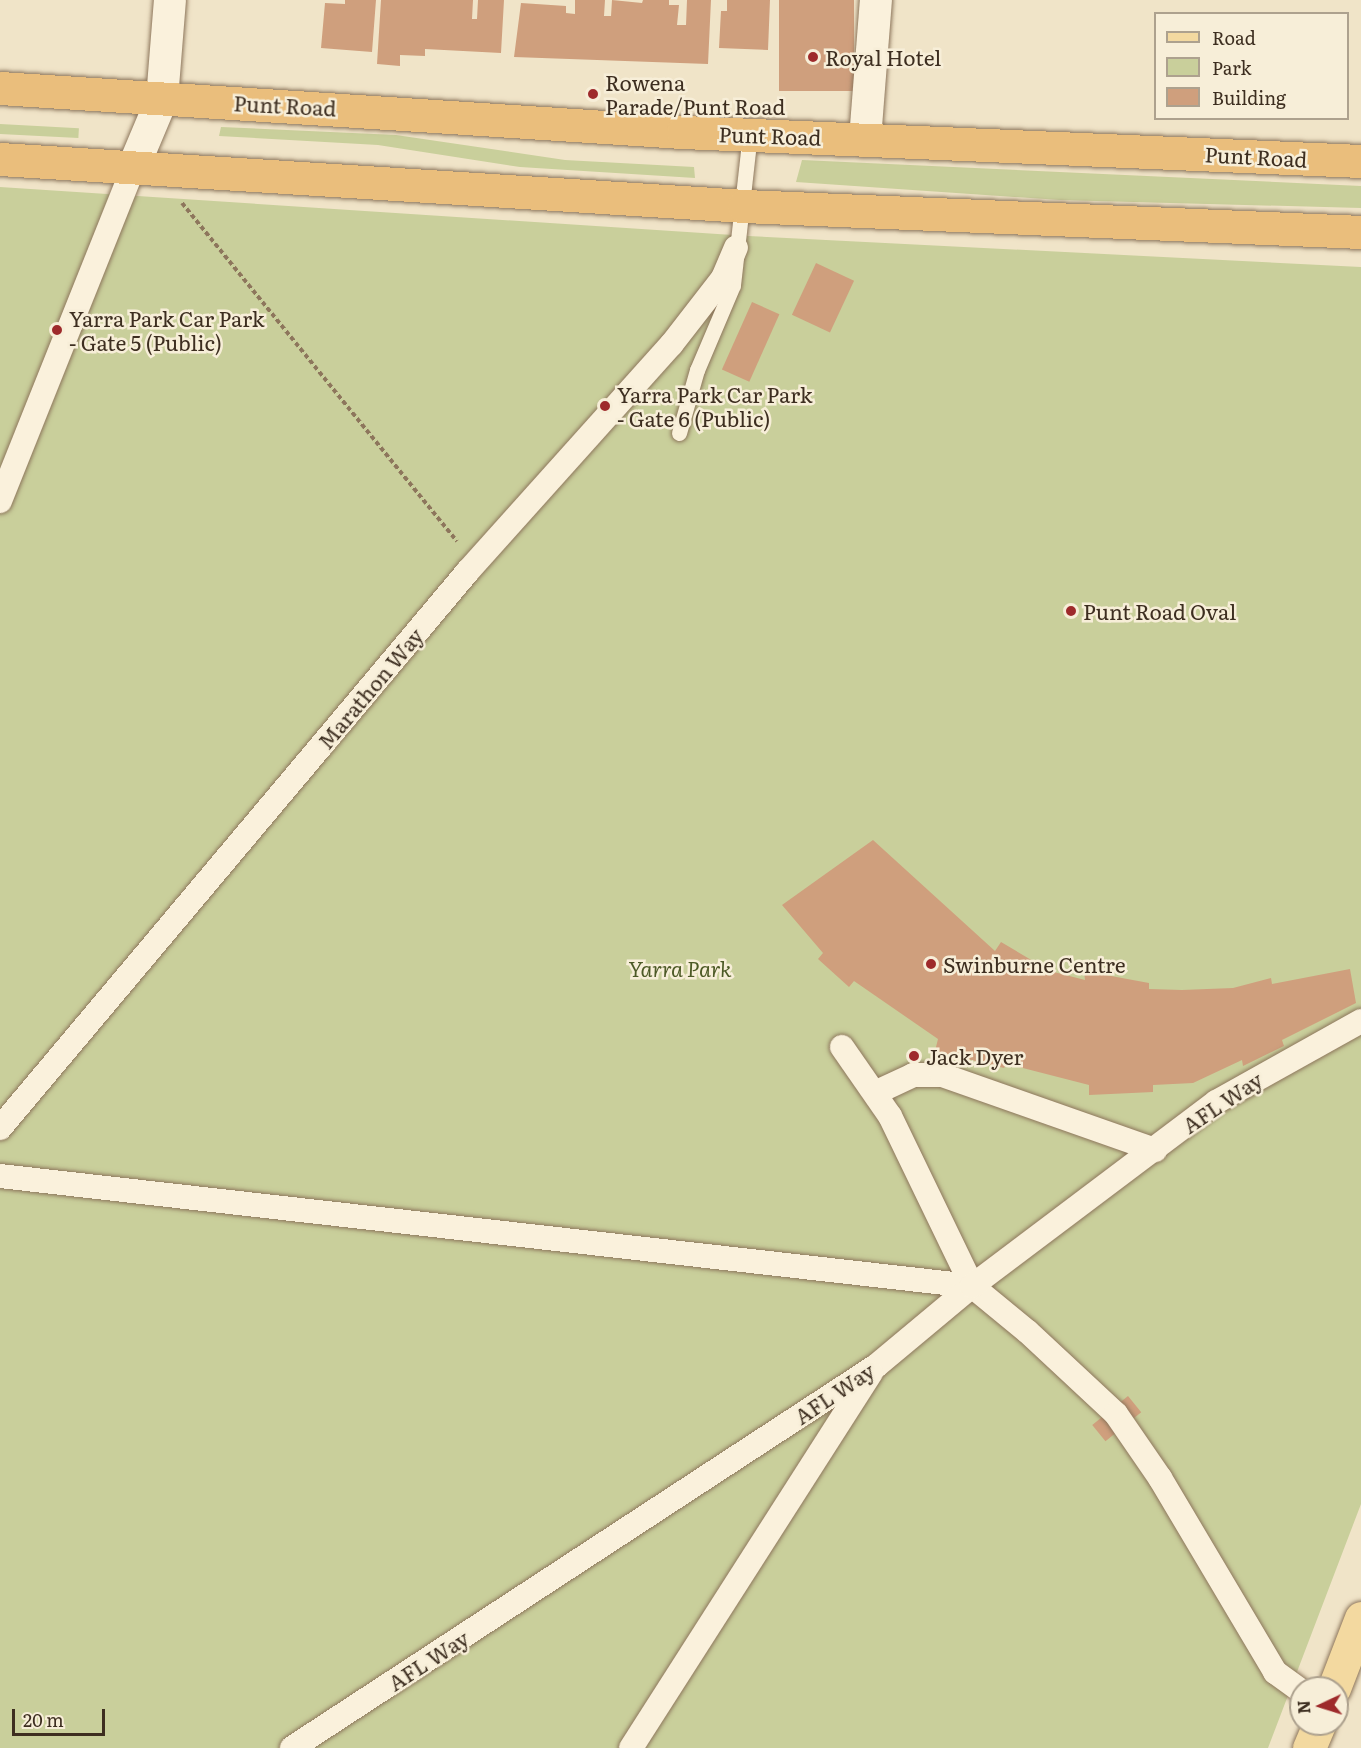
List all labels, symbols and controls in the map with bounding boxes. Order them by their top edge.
legend [1154,12,1349,120]
text: Road [1212,24,1256,51]
place label: Royal Hotel [825,44,941,70]
marker: Royal Hotel [806,50,820,64]
text: Park [1212,54,1251,81]
place label: Rowena Parade/Punt Road [605,69,785,119]
text: Building [1212,84,1286,111]
marker: Rowena Parade/Punt Road [586,87,600,101]
street label: Punt Road [233,90,337,120]
street label: Punt Road [718,121,822,149]
street label: Punt Road [1204,141,1308,171]
place label: Yarra Park Car Park - Gate 5 (Public) [69,305,264,355]
marker: Yarra Park Car Park - Gate 5 (Public) [50,323,64,337]
place label: Yarra Park Car Park - Gate 6 (Public) [617,381,812,431]
marker: Yarra Park Car Park - Gate 6 (Public) [598,399,612,413]
place label: Punt Road Oval [1083,598,1236,624]
marker: Punt Road Oval [1064,604,1078,618]
street label: Marathon Way [312,623,428,753]
place label: Swinburne Centre [943,951,1126,977]
park label: Yarra Park [629,955,731,981]
marker: Swinburne Centre [924,957,938,971]
place label: Jack Dyer [926,1043,1023,1069]
marker: Jack Dyer [907,1049,921,1063]
street label: AFL Way [1177,1066,1267,1138]
street label: AFL Way [789,1357,879,1429]
street label: AFL Way [383,1625,473,1695]
north arrow [1289,1676,1349,1736]
scale bar [15,1697,108,1735]
text: N [1291,1700,1315,1715]
text: 20 m [23,1706,64,1733]

